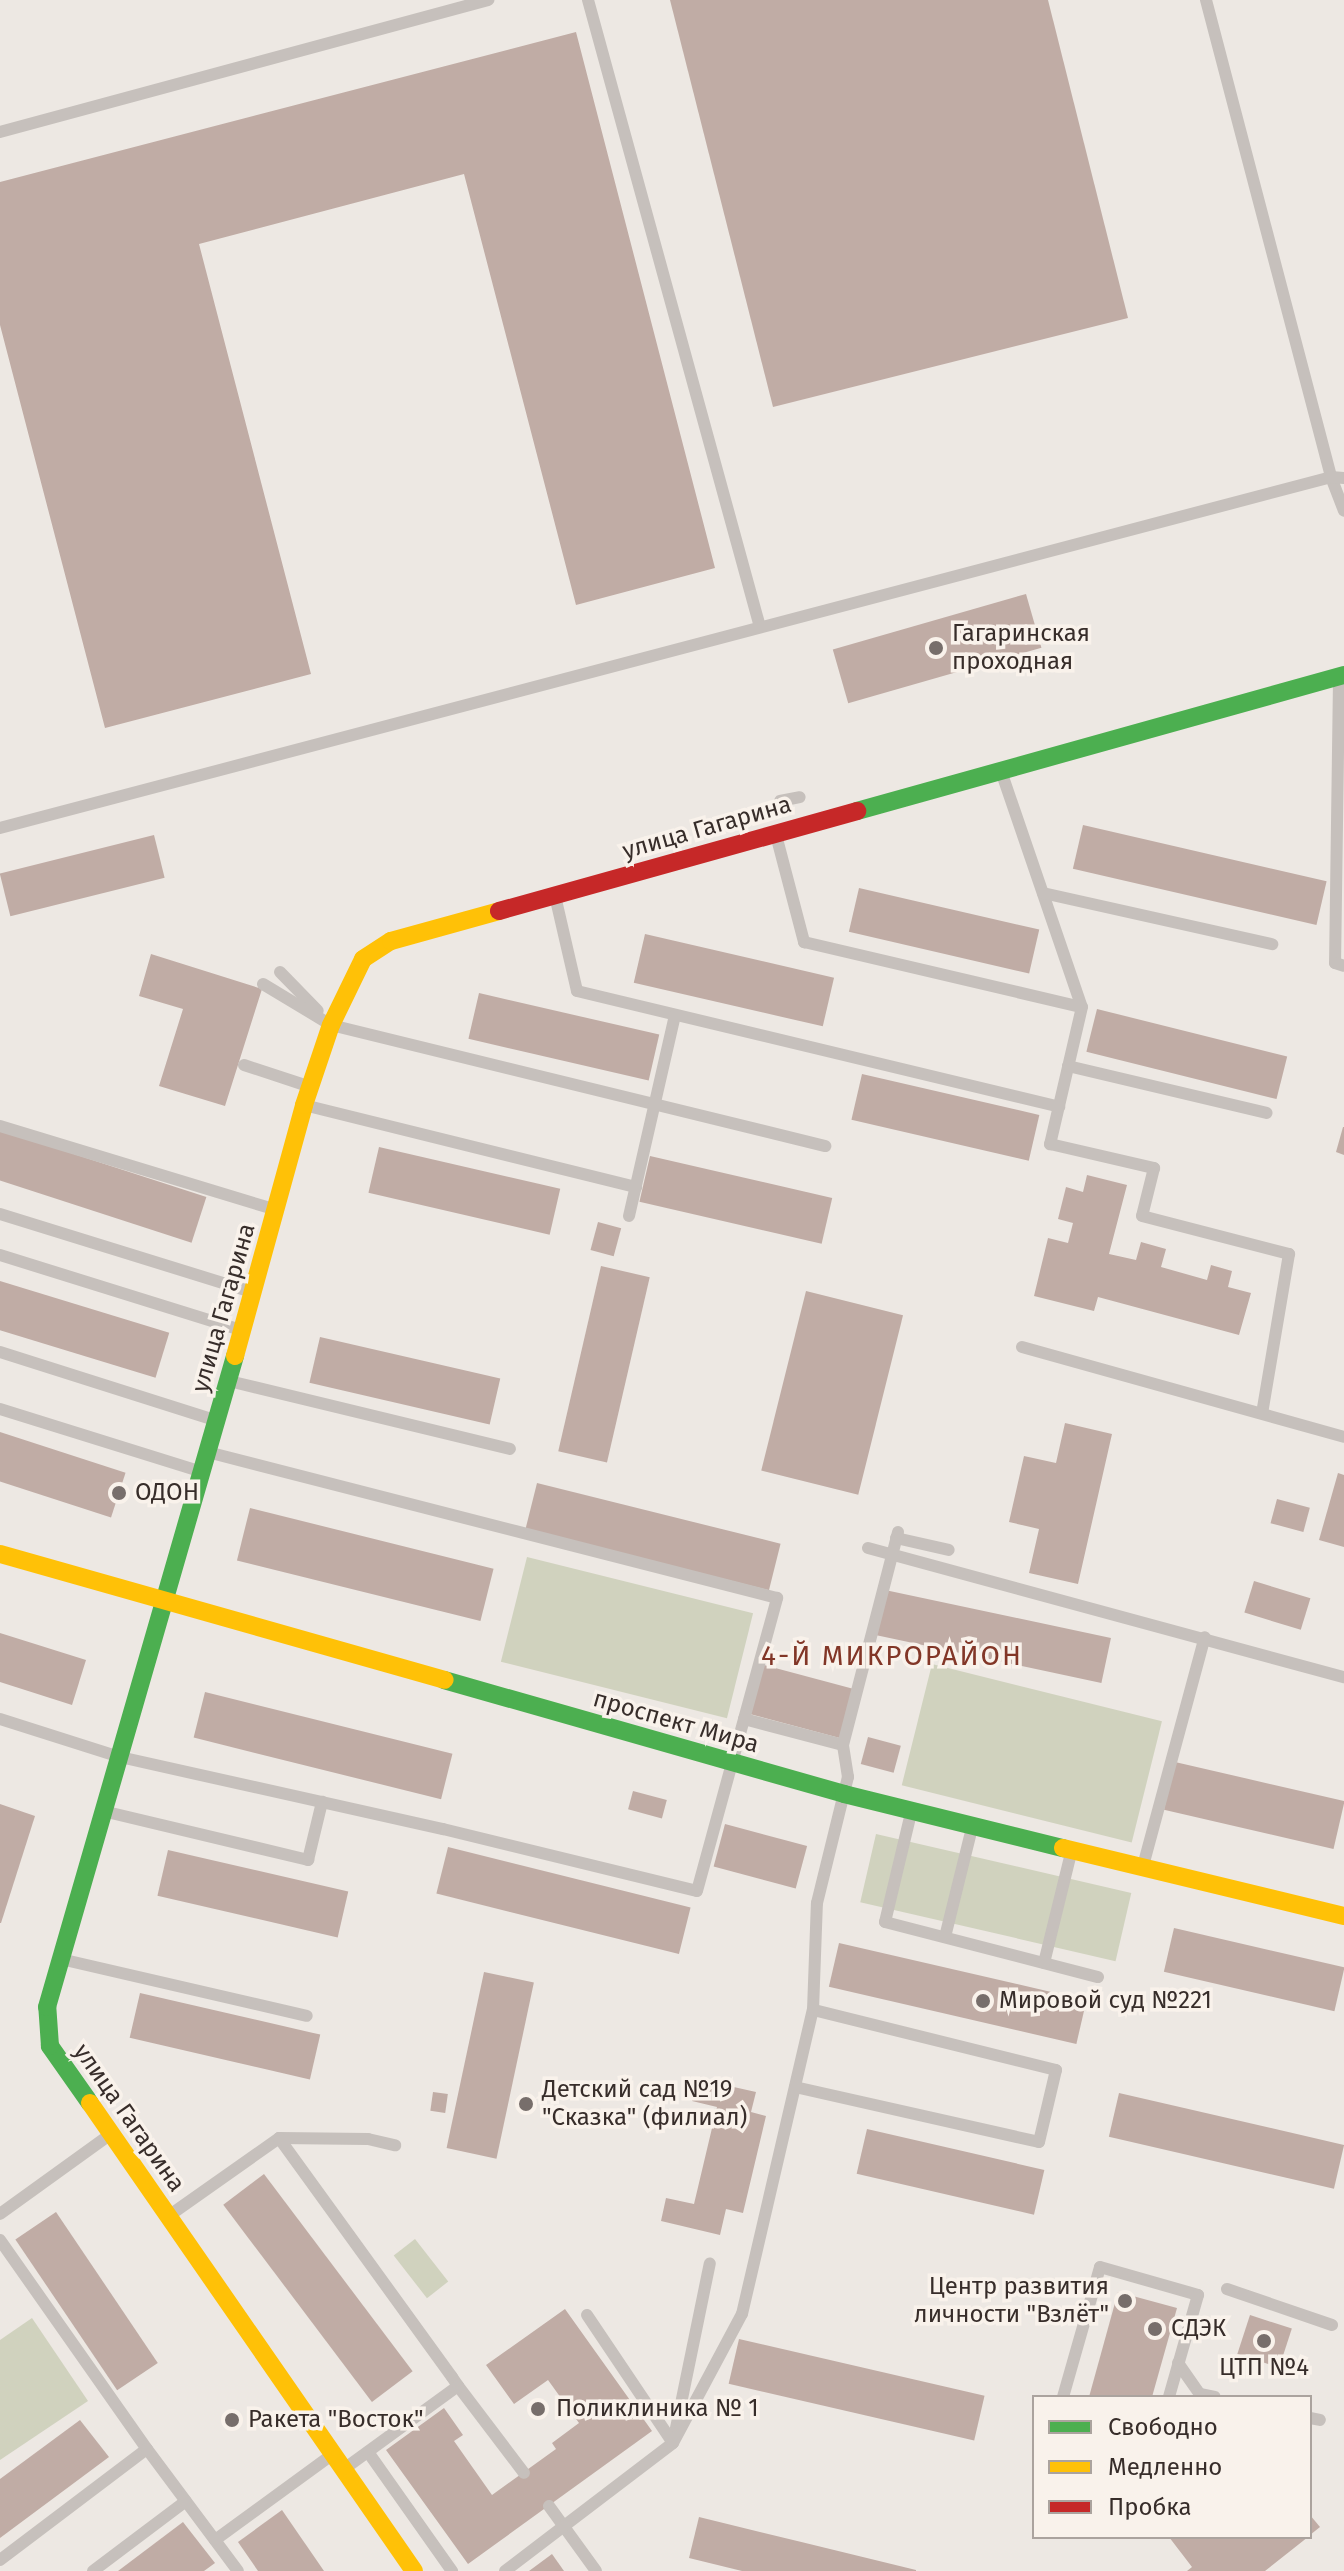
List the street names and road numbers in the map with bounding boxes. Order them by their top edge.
street label: улица Гагарина [619,790,795,866]
street label: улица Гагарина [186,1220,262,1396]
street label: проспект Мира [590,1685,762,1759]
street label: улица Гагарина [67,2038,191,2198]

